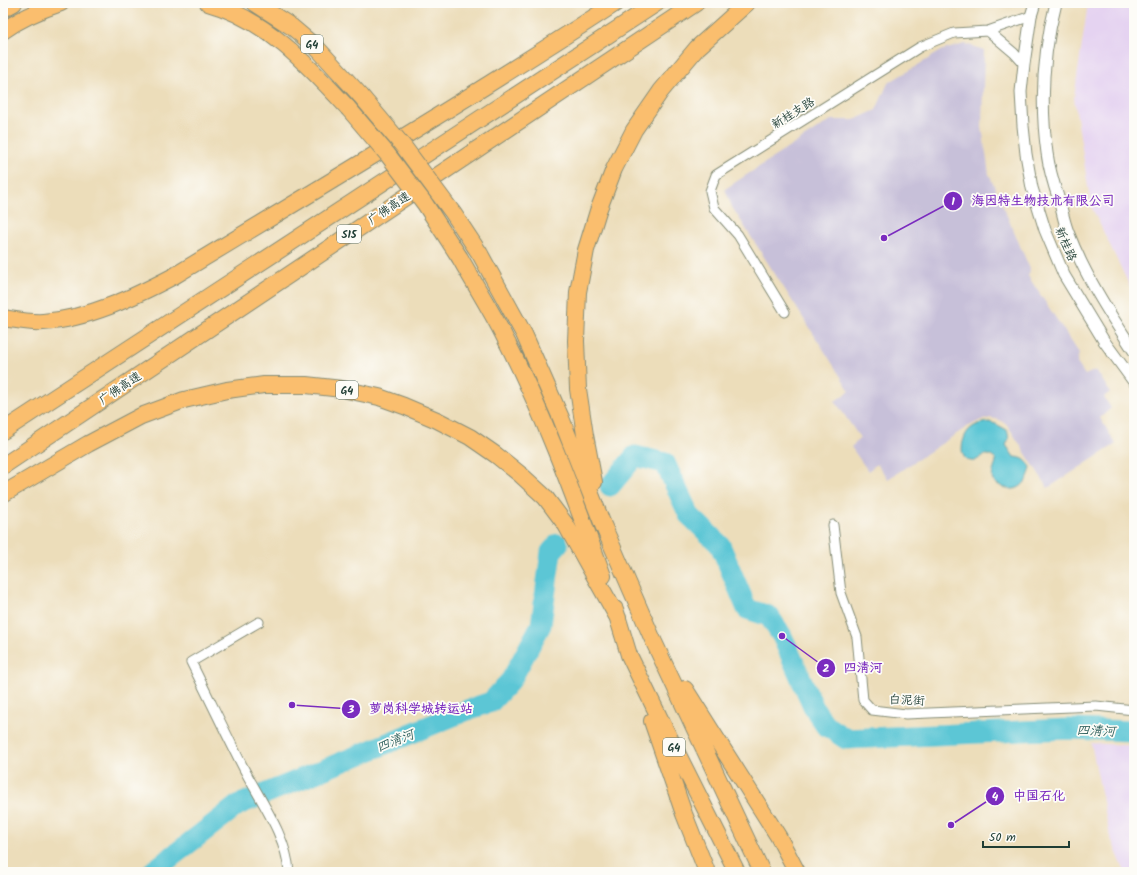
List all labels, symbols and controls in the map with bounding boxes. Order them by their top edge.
road number: G4 [301,35,323,53]
street label: 新桂支路 [768,93,819,134]
street label: 广佛高速 [364,187,414,230]
callout: 海因特生物技术有限公司 [943,188,1122,213]
text: 海因特生物技术有限公司 [971,191,1115,212]
text: 1 [951,192,955,211]
street label: 新桂路 [1050,224,1081,264]
road number: S15 [337,225,361,243]
street label: 广佛高速 [95,367,145,410]
road number: G4 [336,381,358,399]
callout: 四清河 [816,655,891,680]
text: 四清河 [843,658,883,679]
text: 2 [823,659,830,678]
street label: 白泥街 [889,690,925,711]
callout: 萝岗科学城转运站 [341,696,481,721]
text: 萝岗科学城转运站 [369,699,473,720]
text: 3 [347,700,355,719]
water label: 四清河 [1076,720,1118,743]
water label: 四清河 [374,724,419,758]
road number: G4 [663,738,685,756]
callout: 中国石化 [985,783,1073,808]
text: 中国石化 [1013,786,1065,807]
text: 4 [992,787,999,806]
scale bar [983,823,1069,849]
text: 50 m [989,828,1016,847]

